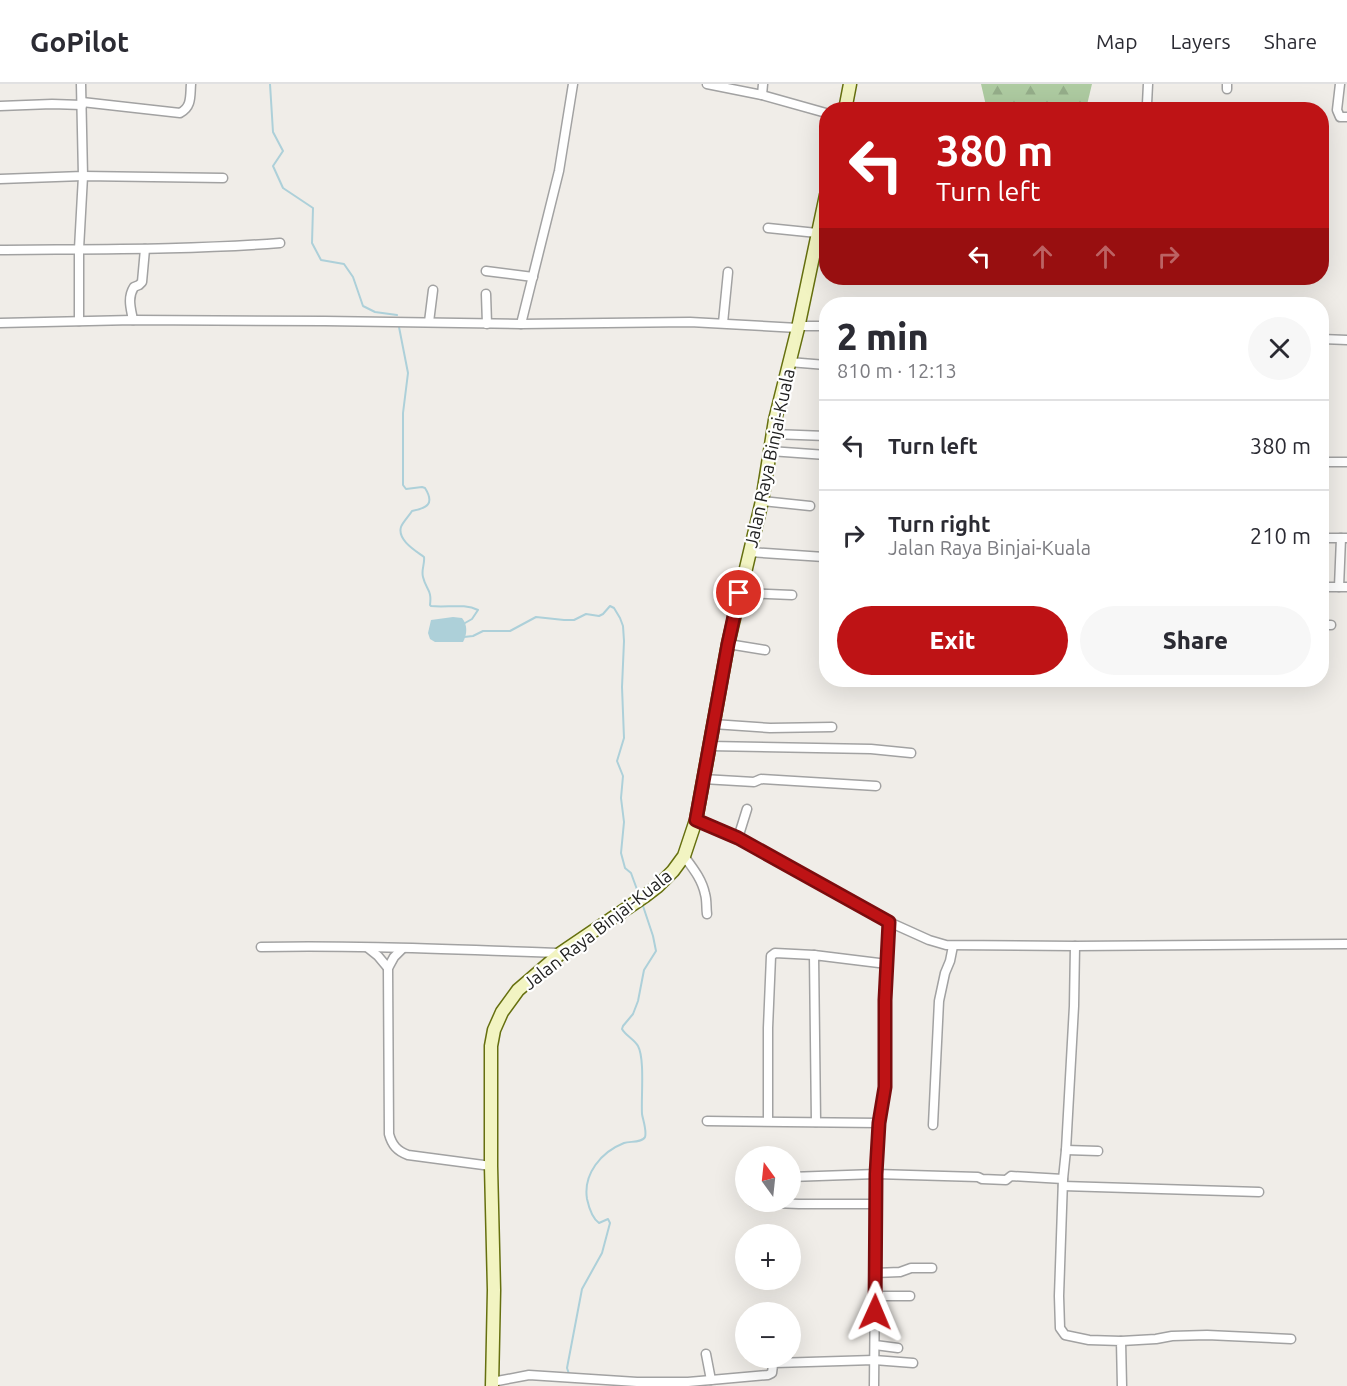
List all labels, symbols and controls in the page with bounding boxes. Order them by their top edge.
text: GoPilot [30,26,129,57]
text: Map [1096,29,1137,53]
text: Layers [1170,29,1231,53]
text: Share [1264,29,1317,53]
icon: left [837,126,915,204]
text: 380 m [936,127,1053,174]
text: Turn left [936,176,1040,206]
icon: left [963,240,996,273]
icon: ahead [1026,240,1059,273]
icon: ahead [1089,240,1122,273]
icon: right [1152,240,1185,273]
text: 2 min [837,316,929,357]
button: close [1248,317,1311,380]
text: 810 m · 12:13 [837,359,957,382]
street label: Jalan Raya Binjai-Kuala [740,367,798,549]
icon: left [837,429,870,462]
text: Turn left [888,433,978,458]
text: 380 m [1250,433,1311,458]
text: Turn right [888,511,990,536]
icon: right [837,519,870,552]
text: 210 m [1250,523,1311,548]
text: Jalan Raya Binjai-Kuala [888,536,1091,559]
pin [713,567,764,618]
icon: arrive [722,576,755,609]
button: Exit [837,606,1068,675]
button: Share [1080,606,1311,675]
street label: Jalan Raya Binjai-Kuala [519,865,675,993]
north arrow [735,1146,801,1212]
map controls [735,1146,801,1368]
button: + [735,1224,801,1290]
position arrow [843,1280,907,1344]
button: − [735,1302,801,1368]

